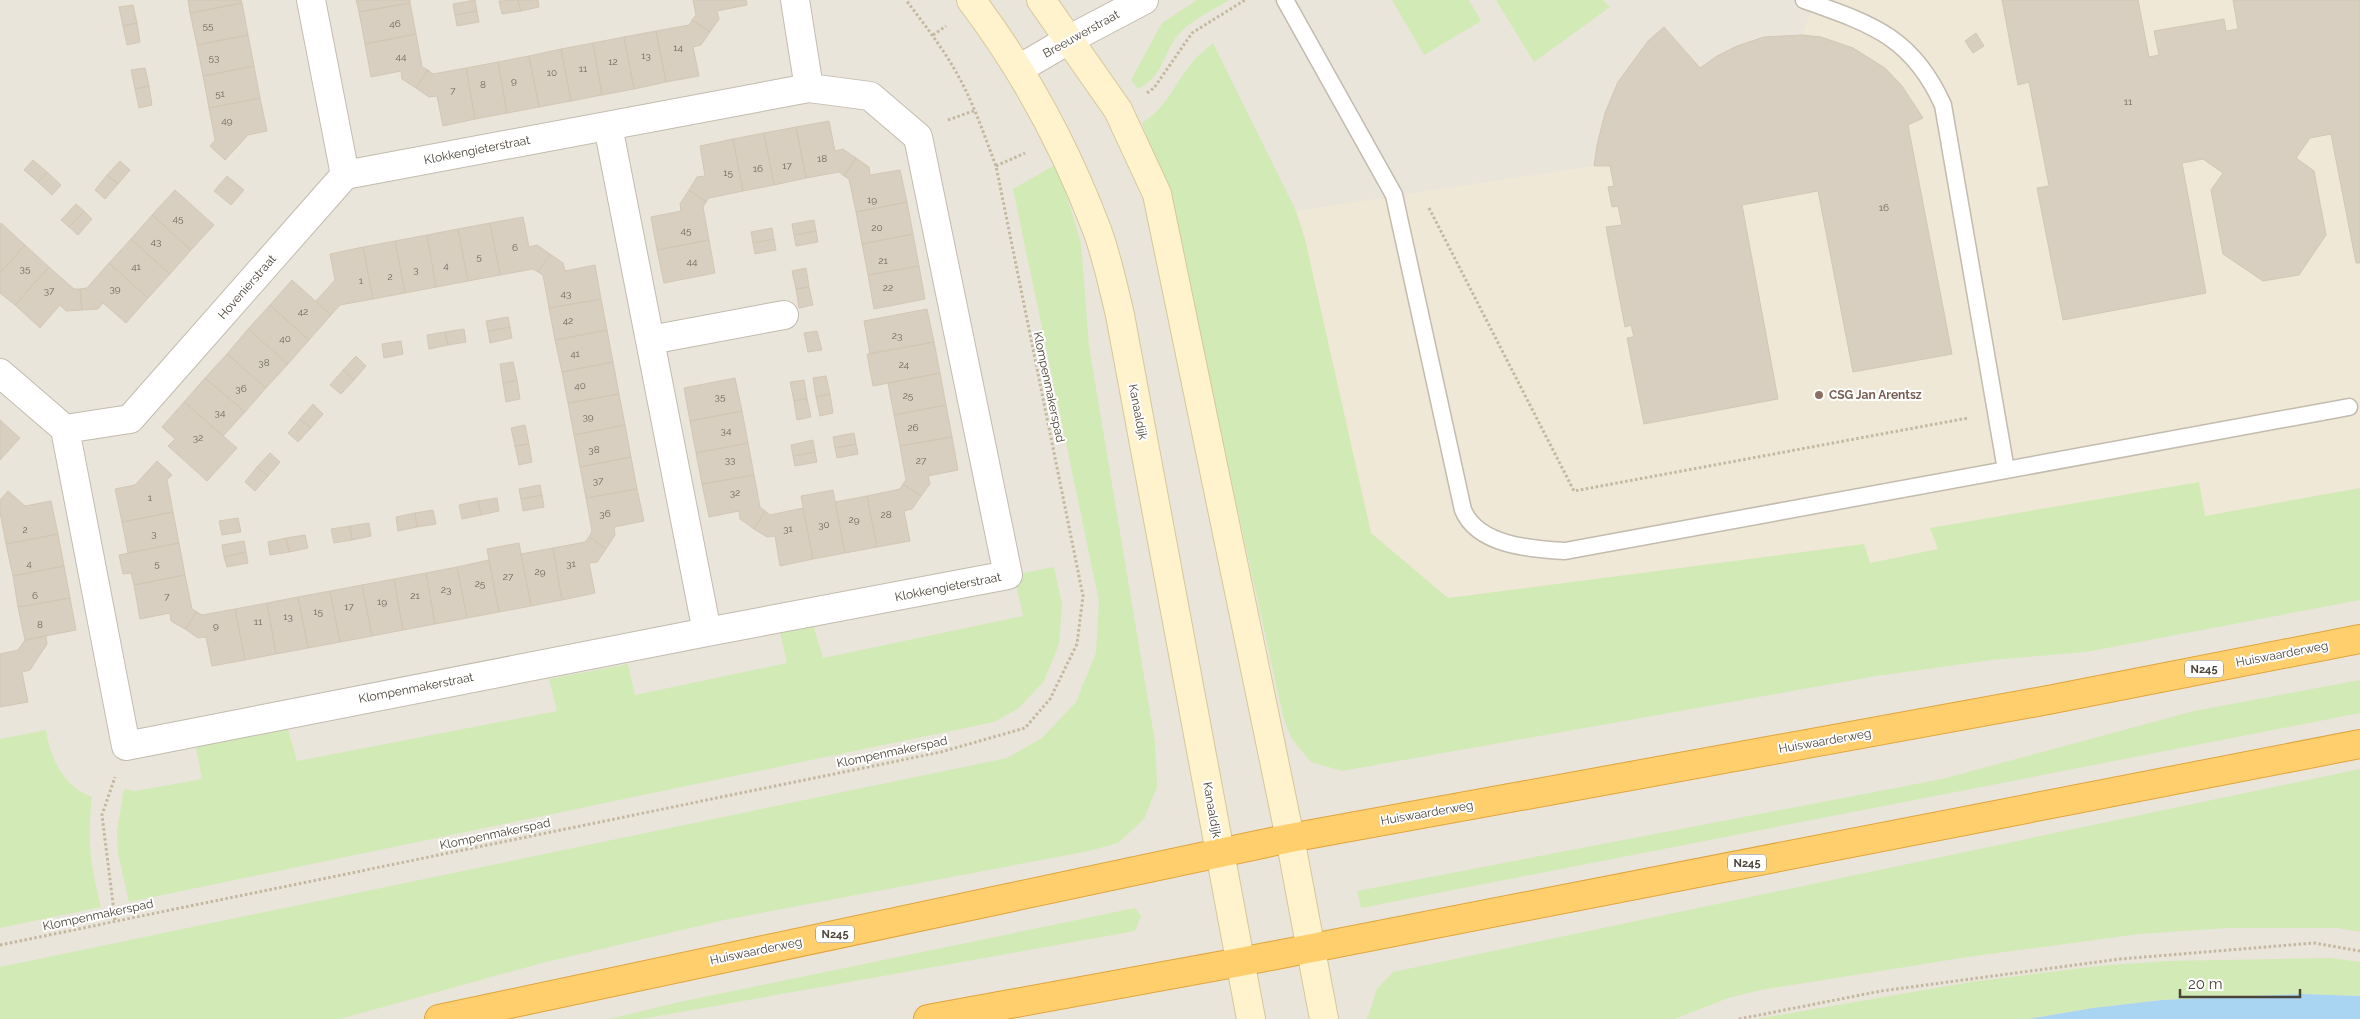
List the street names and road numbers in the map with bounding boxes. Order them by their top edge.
street label: Breeuwerstraat [1040,7,1122,61]
street label: Klokkengieterstraat [423,133,531,167]
street label: Hovenierstraat [215,252,279,322]
street label: Klompenmakerspad [1030,330,1068,444]
street label: Kanaaldijk [1126,383,1150,442]
street label: Klokkengieterstraat [894,570,1002,604]
street label: Huiswaarderweg [2235,638,2329,670]
road number: N245 [2185,661,2223,678]
street label: Klompenmakerstraat [357,670,475,706]
street label: Huiswaarderweg [1778,726,1872,756]
street label: Klompenmakerspad [835,733,949,771]
street label: Kanaaldijk [1200,781,1224,840]
street label: Huiswaarderweg [1380,798,1474,828]
street label: Klompenmakerspad [438,815,552,853]
road number: N245 [1728,854,1766,871]
street label: Klompenmakerspad [41,896,155,934]
road number: N245 [816,926,854,942]
street label: Huiswaarderweg [709,934,803,968]

